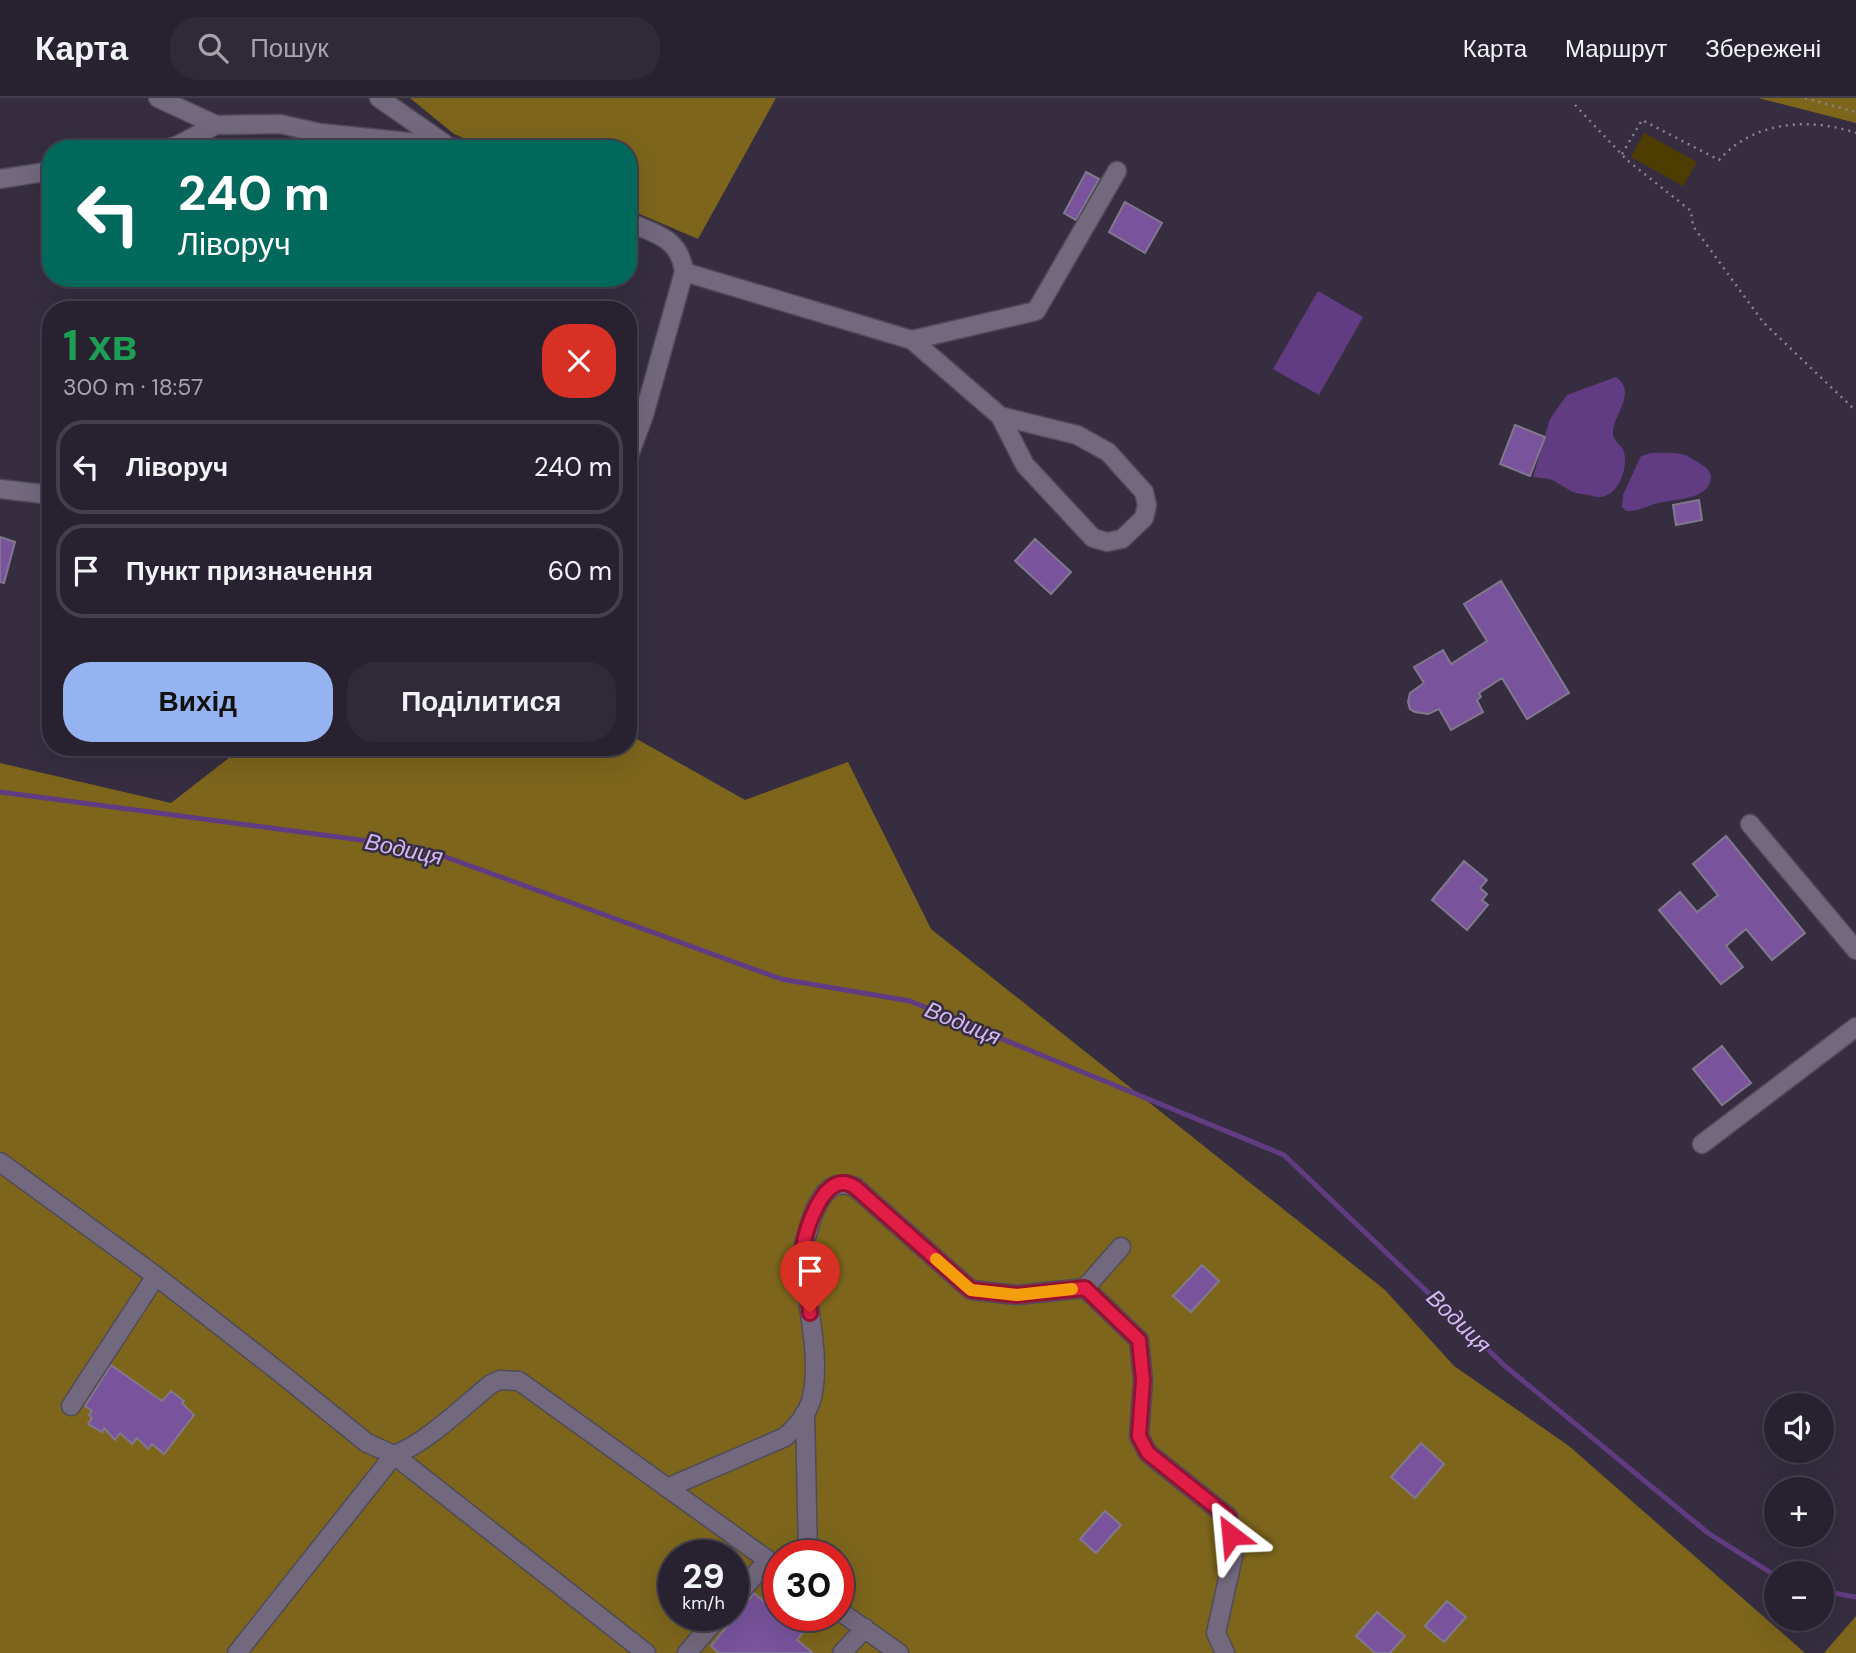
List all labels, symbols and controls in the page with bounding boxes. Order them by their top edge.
search box [170,17,660,80]
text: Карта [35,27,128,70]
icon: search [194,29,232,67]
text: Пошук [250,31,329,65]
text: Карта [1463,33,1527,64]
text: Маршрут [1565,33,1667,64]
text: Збережені [1705,33,1821,64]
text: 240 m [178,161,330,225]
icon: left [63,168,154,259]
text: Ліворуч [178,223,291,265]
text: 1 хв [63,318,137,373]
button: close [542,324,616,398]
text: 300 m · 18:57 [63,372,203,402]
icon: left [67,448,105,486]
text: Ліворуч [126,450,228,484]
text: 240 m [534,450,612,484]
icon: arrive [67,552,105,590]
text: Пункт призначення [126,554,373,588]
text: 60 m [548,554,612,588]
button: Вихід [63,662,333,742]
button: Поділитися [347,662,616,742]
water label: Водиця [362,826,446,872]
water label: Водиця [921,994,1005,1052]
pin [780,1241,840,1313]
icon: arrive [791,1252,829,1290]
water label: Водиця [1420,1283,1498,1359]
map controls [1764,1393,1834,1631]
button: sound [1764,1393,1834,1463]
button: + [1764,1477,1834,1547]
position arrow [1194,1498,1268,1572]
speed limit sign: 30 [763,1540,854,1631]
text: 29 [682,1553,725,1599]
button: − [1764,1561,1834,1631]
text: km/h [682,1591,725,1615]

